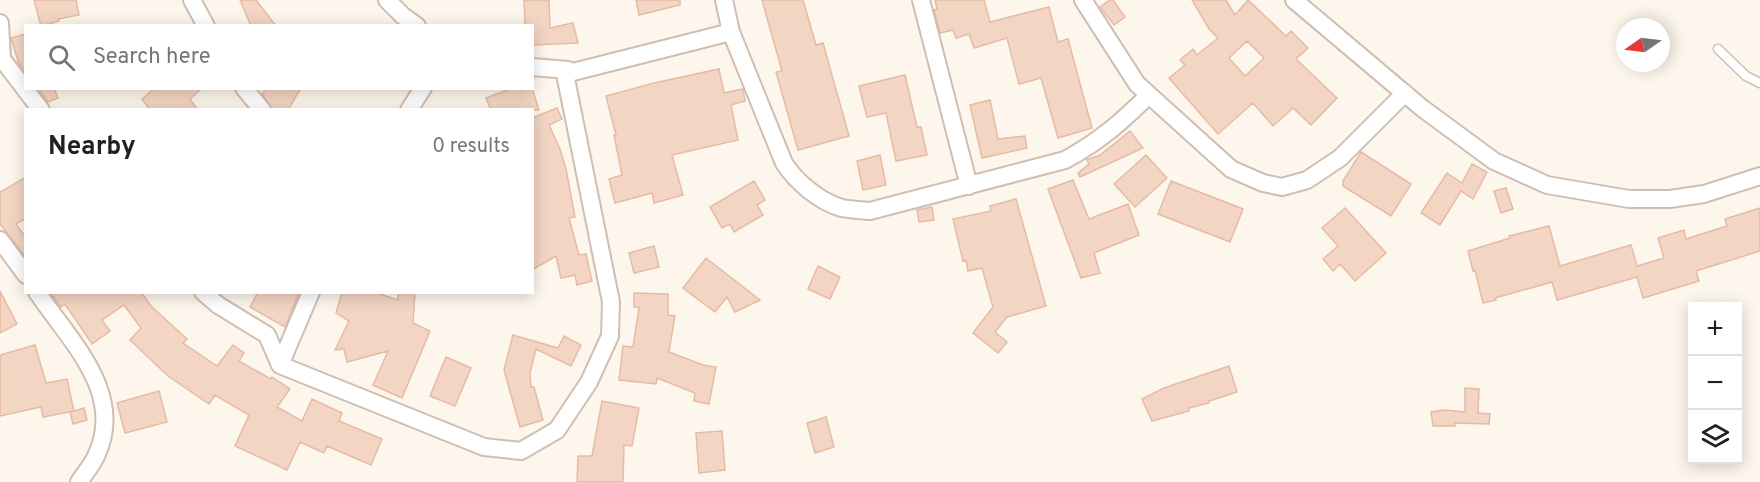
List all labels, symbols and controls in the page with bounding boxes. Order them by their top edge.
north arrow [1616,18,1670,72]
search box [24,24,534,90]
icon: search [45,41,78,74]
text: Search here [93,44,211,71]
text: Nearby [48,131,136,164]
text: 0 results [432,134,510,160]
map controls [1688,302,1742,464]
button: + [1688,302,1742,356]
button: − [1688,356,1742,410]
button: layers [1688,410,1742,464]

